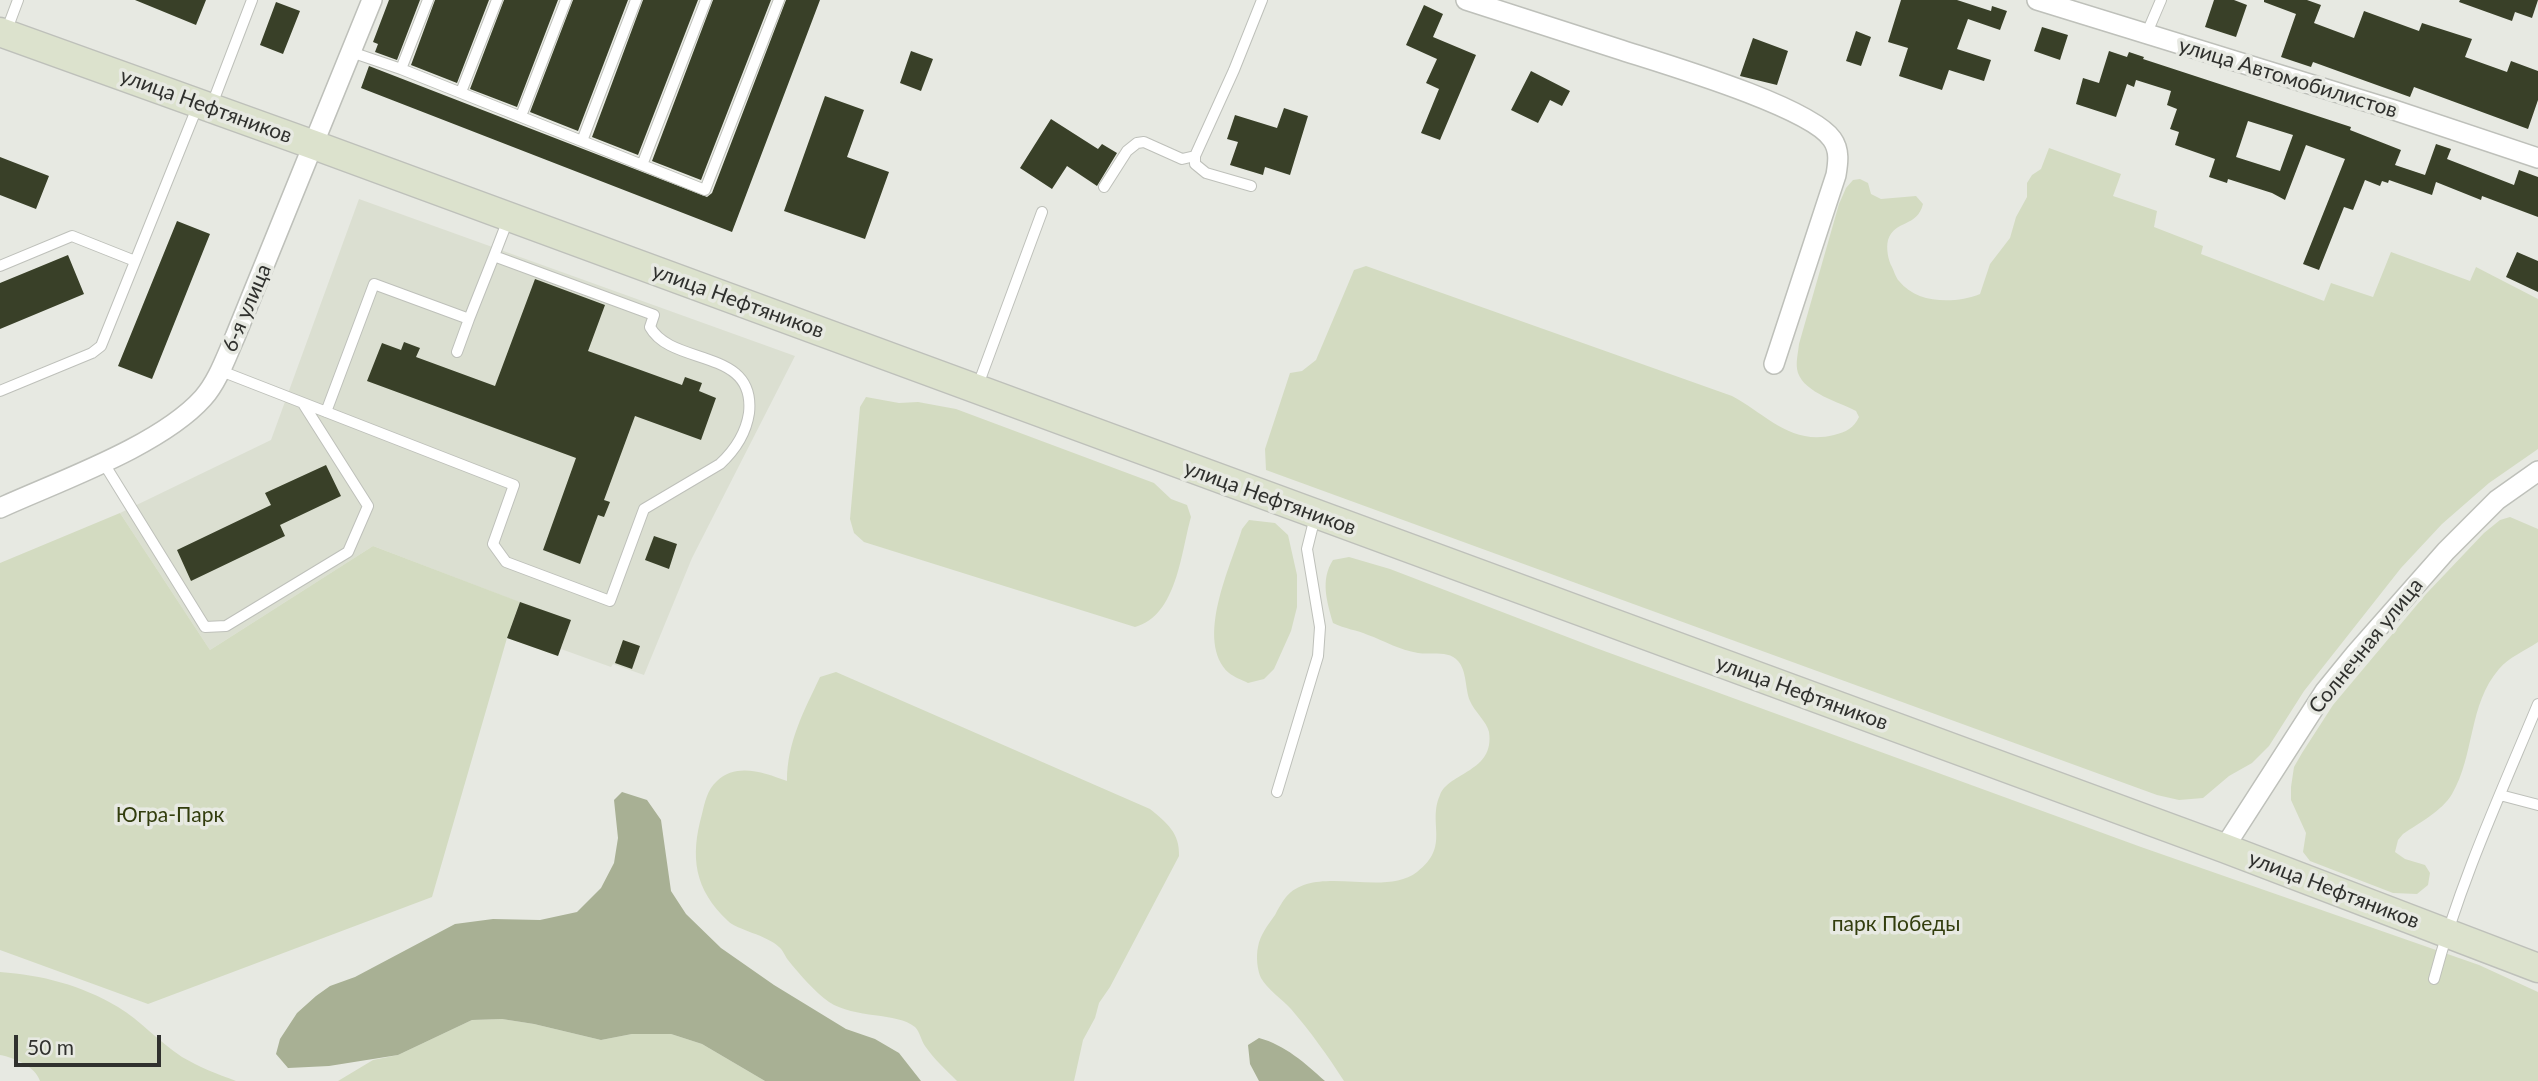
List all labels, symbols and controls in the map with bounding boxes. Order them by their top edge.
street label: улица Автомобилистов [2176,33,2400,123]
street label: улица Нефтяников [117,63,295,149]
street label: улица Нефтяников [649,258,827,344]
street label: 6-я улица [217,260,277,356]
street label: улица Нефтяников [1181,455,1359,541]
street label: Солнечная улица [2304,573,2428,719]
street label: улица Нефтяников [1713,650,1891,736]
park label: Югра-Парк [116,802,224,828]
street label: улица Нефтяников [2245,846,2423,934]
park label: парк Победы [1832,911,1960,937]
scale bar [18,1021,164,1066]
text: 50 m [27,1034,74,1059]

